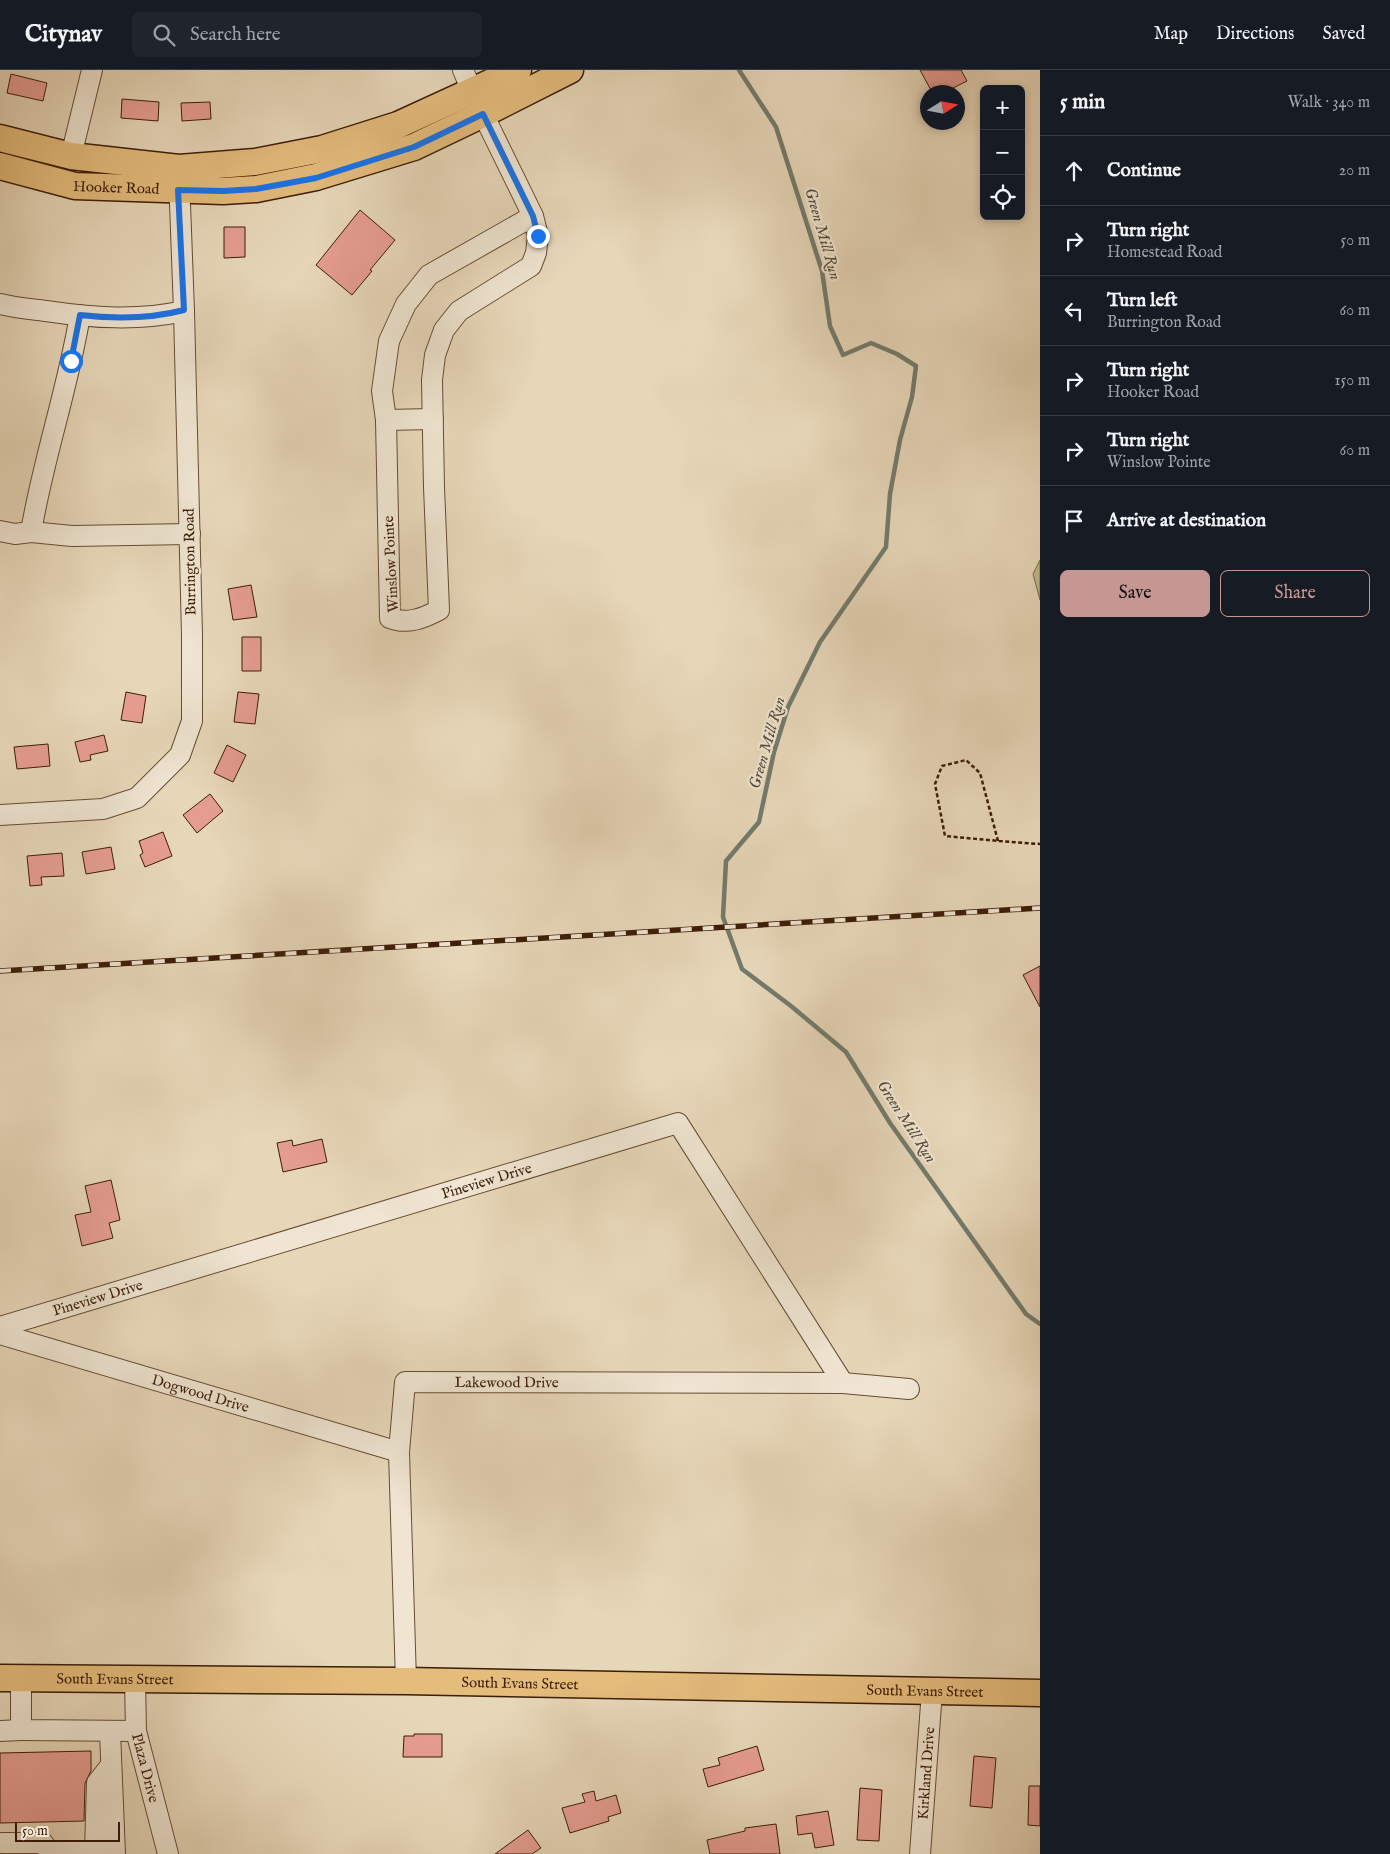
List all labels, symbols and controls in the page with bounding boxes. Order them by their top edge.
search box [132,12,482,57]
text: Citynav [25,19,102,50]
icon: search [150,21,178,49]
text: Search here [190,23,281,47]
text: Map [1154,23,1188,46]
text: Directions [1216,23,1294,46]
text: Saved [1322,23,1365,46]
north arrow [920,85,965,130]
map controls [980,85,1025,220]
button: + [980,85,1025,130]
text: 5 min [1060,89,1105,116]
text: Walk · 340 m [1288,93,1370,113]
button: − [980,130,1025,175]
icon: ahead [1060,157,1088,185]
text: Continue [1107,159,1181,183]
text: 20 m [1339,161,1370,181]
button: locate [980,175,1025,220]
street label: Hooker Road [73,176,161,198]
water label: Green Mill Run [799,186,845,282]
text: Turn right [1107,219,1189,243]
route end [527,225,550,248]
icon: right [1060,227,1088,255]
text: 50 m [1341,231,1370,251]
text: Homestead Road [1107,243,1222,263]
text: Turn left [1107,289,1178,313]
icon: left [1060,297,1088,325]
text: 60 m [1340,301,1370,321]
text: Burrington Road [1107,313,1221,333]
route start [60,350,83,373]
text: Turn right [1107,359,1189,383]
icon: right [1060,367,1088,395]
text: 150 m [1335,371,1370,391]
text: Hooker Road [1107,383,1199,403]
text: Turn right [1107,429,1189,453]
icon: right [1060,437,1088,465]
text: 60 m [1340,441,1370,461]
text: Winslow Pointe [1107,453,1211,473]
street label: Burrington Road [180,507,200,616]
icon: arrive [1060,507,1088,535]
text: Arrive at destination [1107,509,1266,533]
street label: Winslow Pointe [379,515,403,613]
button: Save [1060,570,1210,617]
button: Share [1220,570,1370,617]
water label: Green Mill Run [745,695,791,791]
water label: Green Mill Run [872,1077,940,1167]
street label: Pineview Drive [439,1158,534,1203]
street label: Pineview Drive [50,1275,145,1320]
street label: Dogwood Drive [149,1370,251,1417]
street label: Lakewood Drive [455,1373,559,1392]
street label: South Evans Street [56,1669,174,1689]
street label: South Evans Street [461,1673,579,1694]
street label: South Evans Street [866,1680,984,1701]
street label: Kirkland Drive [913,1726,939,1820]
street label: Plaza Drive [127,1731,164,1805]
scale bar [15,1819,120,1842]
text: 50 m [22,1822,48,1840]

